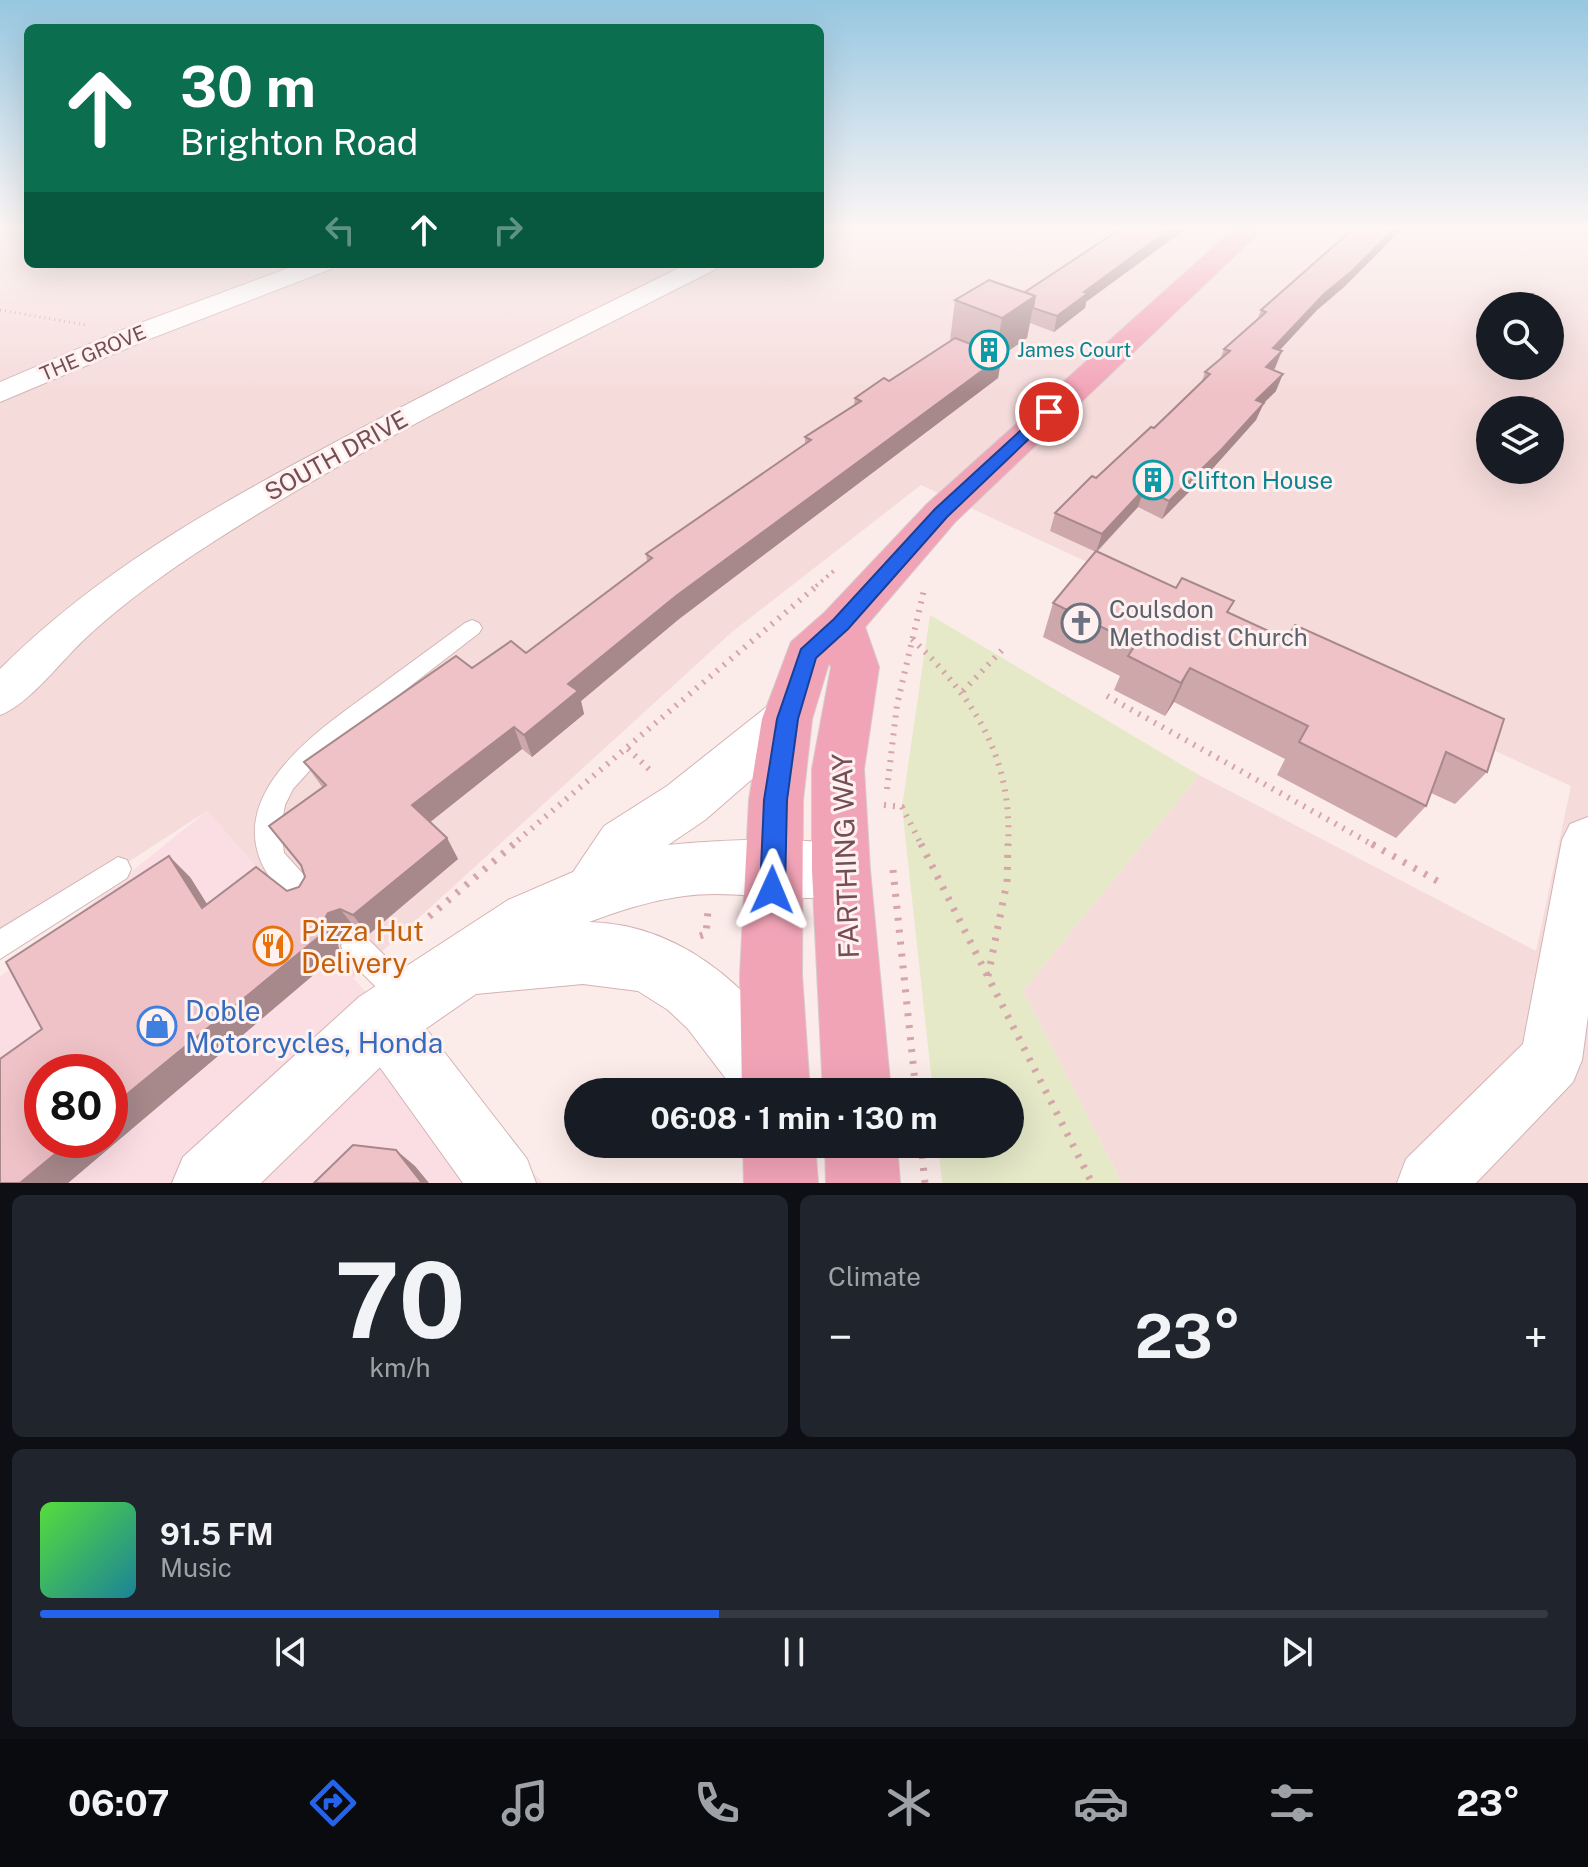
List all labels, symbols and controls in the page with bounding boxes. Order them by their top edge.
text: 30 m [180,54,316,120]
icon: ahead [48,56,152,160]
text: Brighton Road [180,121,418,163]
icon: left [318,208,362,252]
icon: ahead [402,208,446,252]
icon: right [486,208,530,252]
map controls [1476,292,1564,484]
button: search [1476,292,1564,380]
street label: THE GROVE [36,320,150,386]
building icon: James Court [968,329,1010,371]
place label: James Court [1017,338,1131,362]
pin [1015,378,1083,446]
icon: arrive [1027,390,1071,434]
button: layers [1476,396,1564,484]
street label: SOUTH DRIVE [260,404,412,506]
building icon: Clifton House [1132,459,1174,501]
place label: Clifton House [1181,466,1333,494]
place label: Coulsdon Methodist Church [1109,595,1308,651]
church icon: Coulsdon Methodist Church [1060,602,1102,644]
street label: FARTHING WAY [825,753,865,959]
position arrow [730,848,814,932]
place label: Pizza Hut Delivery [301,914,424,979]
restaurant icon: Pizza Hut Delivery [252,925,294,967]
place label: Doble Motorcycles, Honda [185,994,443,1059]
shop icon: Doble Motorcycles, Honda [136,1005,178,1047]
speed limit sign: 80 [24,1054,128,1158]
text: 06:08 · 1 min · 130 m [651,1100,937,1136]
text: 70 [334,1239,466,1361]
text: Climate [828,1261,921,1292]
text: 23° [1135,1301,1241,1372]
text: − [828,1311,852,1363]
text: + [1524,1311,1548,1363]
text: km/h [369,1352,431,1383]
text: 91.5 FM [160,1516,274,1552]
text: Music [160,1552,232,1583]
icon: previous [269,1630,313,1674]
icon: pause [772,1630,816,1674]
icon: next [1275,1630,1319,1674]
icon: directions [305,1775,361,1831]
icon: music [497,1775,553,1831]
icon: phone [689,1775,745,1831]
icon: climate [881,1775,937,1831]
icon: car [1073,1775,1129,1831]
icon: filters [1264,1775,1320,1831]
text: 06:07 [68,1782,170,1824]
text: 23° [1456,1782,1520,1824]

